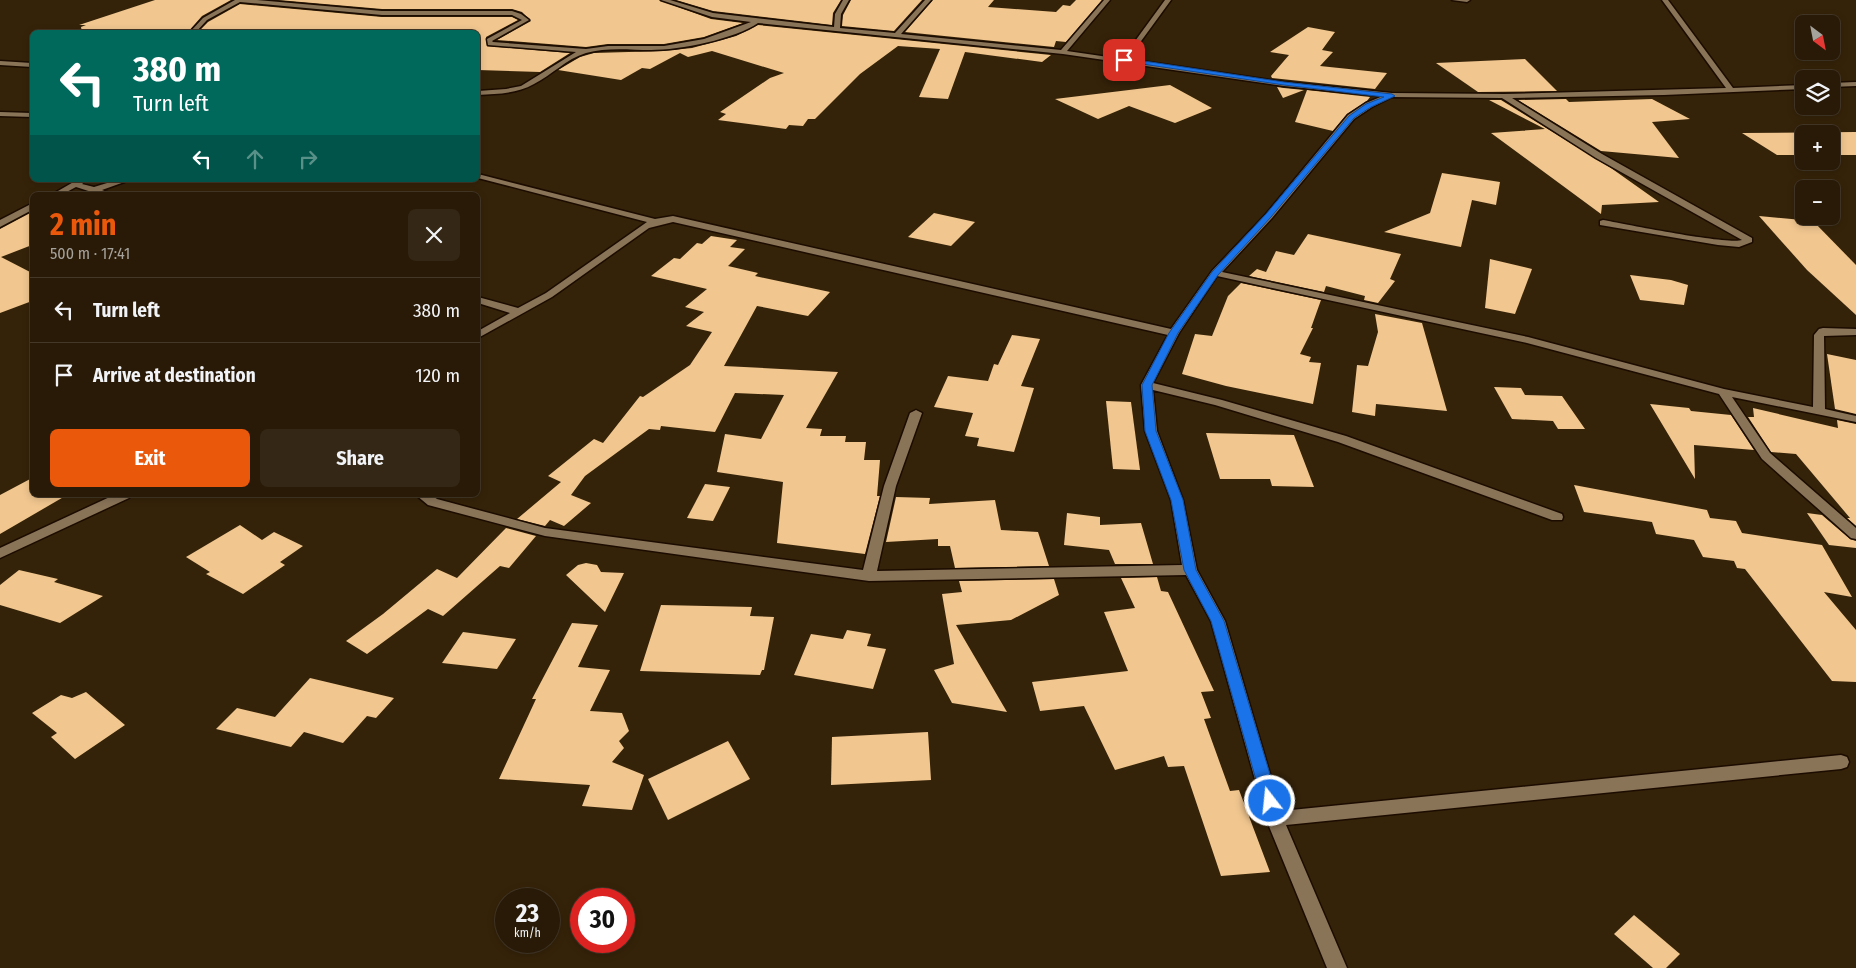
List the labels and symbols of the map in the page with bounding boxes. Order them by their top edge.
north arrow [1795,15,1840,60]
pin [1103,39,1145,81]
position arrow [1243,774,1295,826]
speed limit sign: 30 [570,888,635,953]

